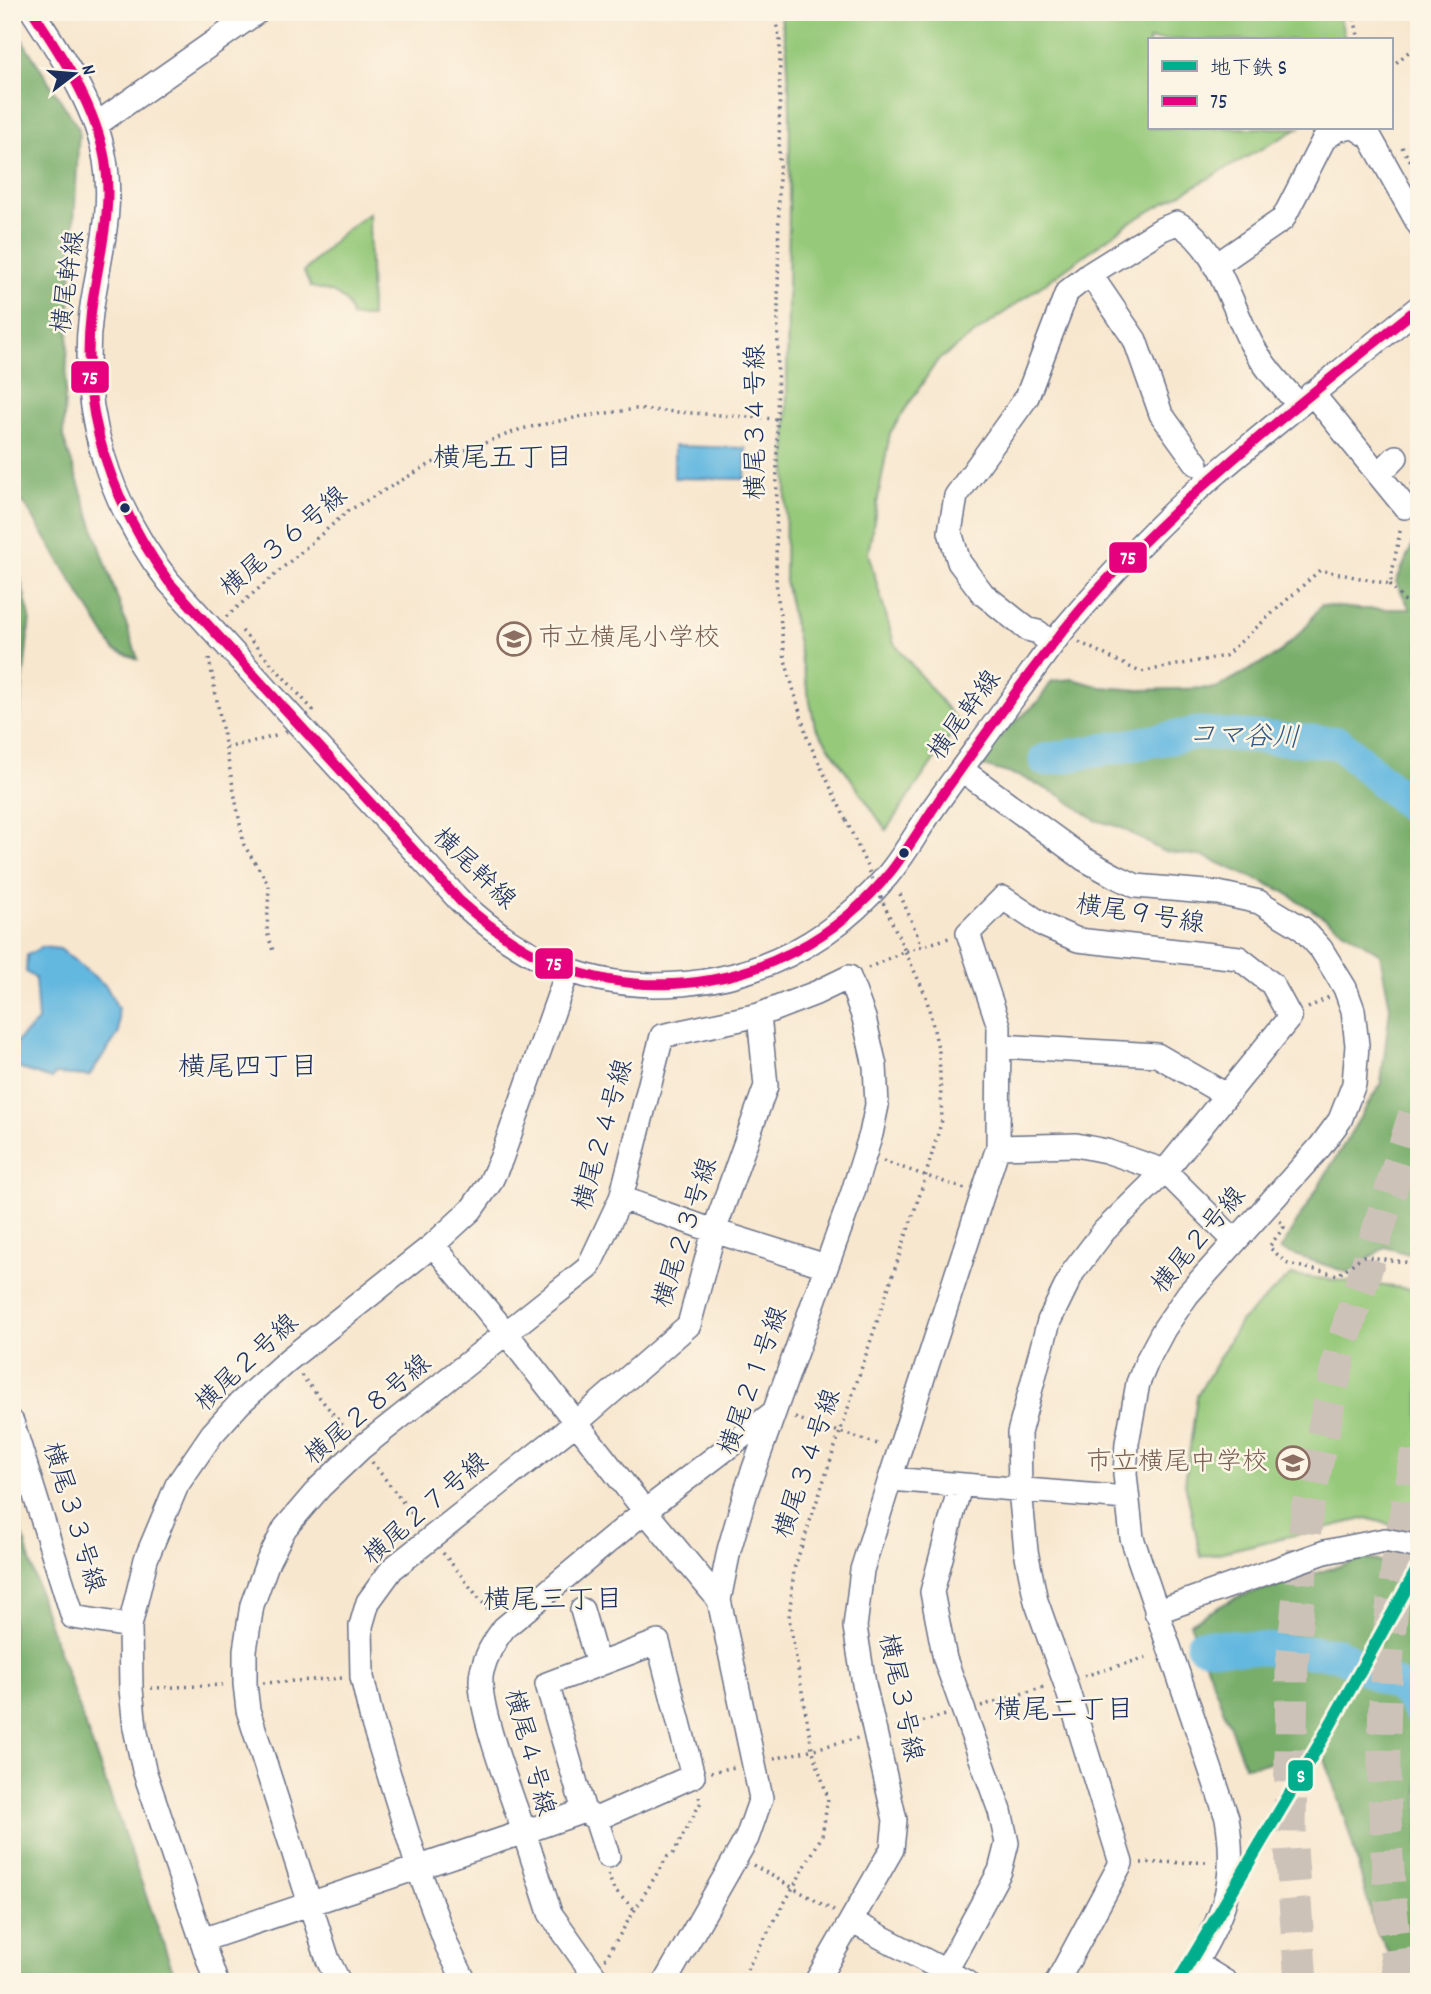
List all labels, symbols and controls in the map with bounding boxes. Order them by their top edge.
north arrow [38,38,108,108]
legend [1148,38,1392,130]
text: 地下鉄 S [1210,55,1287,85]
text: N [73,62,101,79]
text: 75 [1210,89,1228,119]
street label: 横尾幹線 [44,228,96,336]
street label: 横尾３４号線 [739,344,776,500]
line badge: 75 [70,360,110,394]
text: 75 [82,367,98,394]
district label: 横尾五丁目 [433,441,573,481]
street label: 横尾３６号線 [213,479,357,607]
unlabelled marker [118,501,132,515]
line badge: 75 [1108,541,1148,574]
text: 75 [1120,547,1136,574]
school or university icon: 市立横尾小学校 [495,620,533,658]
place label: 市立横尾小学校 [538,621,720,658]
street label: 横尾幹線 [920,663,1012,769]
water label: コマ谷川 [1187,717,1301,761]
street label: 横尾幹線 [423,821,523,919]
unlabelled marker [897,846,911,860]
street label: 横尾９号線 [1073,888,1207,944]
line badge: 75 [534,947,574,980]
text: 75 [546,953,562,980]
district label: 横尾四丁目 [178,1050,318,1090]
street label: 横尾２４号線 [566,1055,644,1215]
street label: 横尾２３号線 [645,1153,729,1313]
street label: 横尾２号線 [1144,1179,1256,1303]
street label: 横尾２１号線 [711,1301,799,1461]
street label: 横尾２号線 [188,1306,308,1422]
street label: 横尾２８号線 [297,1347,441,1475]
street label: 横尾３４号線 [766,1384,852,1544]
street label: 横尾３３号線 [32,1438,112,1598]
school or university icon: 市立横尾中学校 [1274,1444,1312,1482]
street label: 横尾２７号線 [356,1445,498,1575]
place label: 市立横尾中学校 [1086,1445,1268,1482]
district label: 横尾三丁目 [483,1583,623,1623]
street label: 横尾３号線 [867,1631,931,1765]
street label: 横尾４号線 [493,1685,563,1821]
district label: 横尾二丁目 [994,1693,1134,1733]
line badge: S [1287,1759,1314,1792]
text: S [1297,1765,1305,1792]

